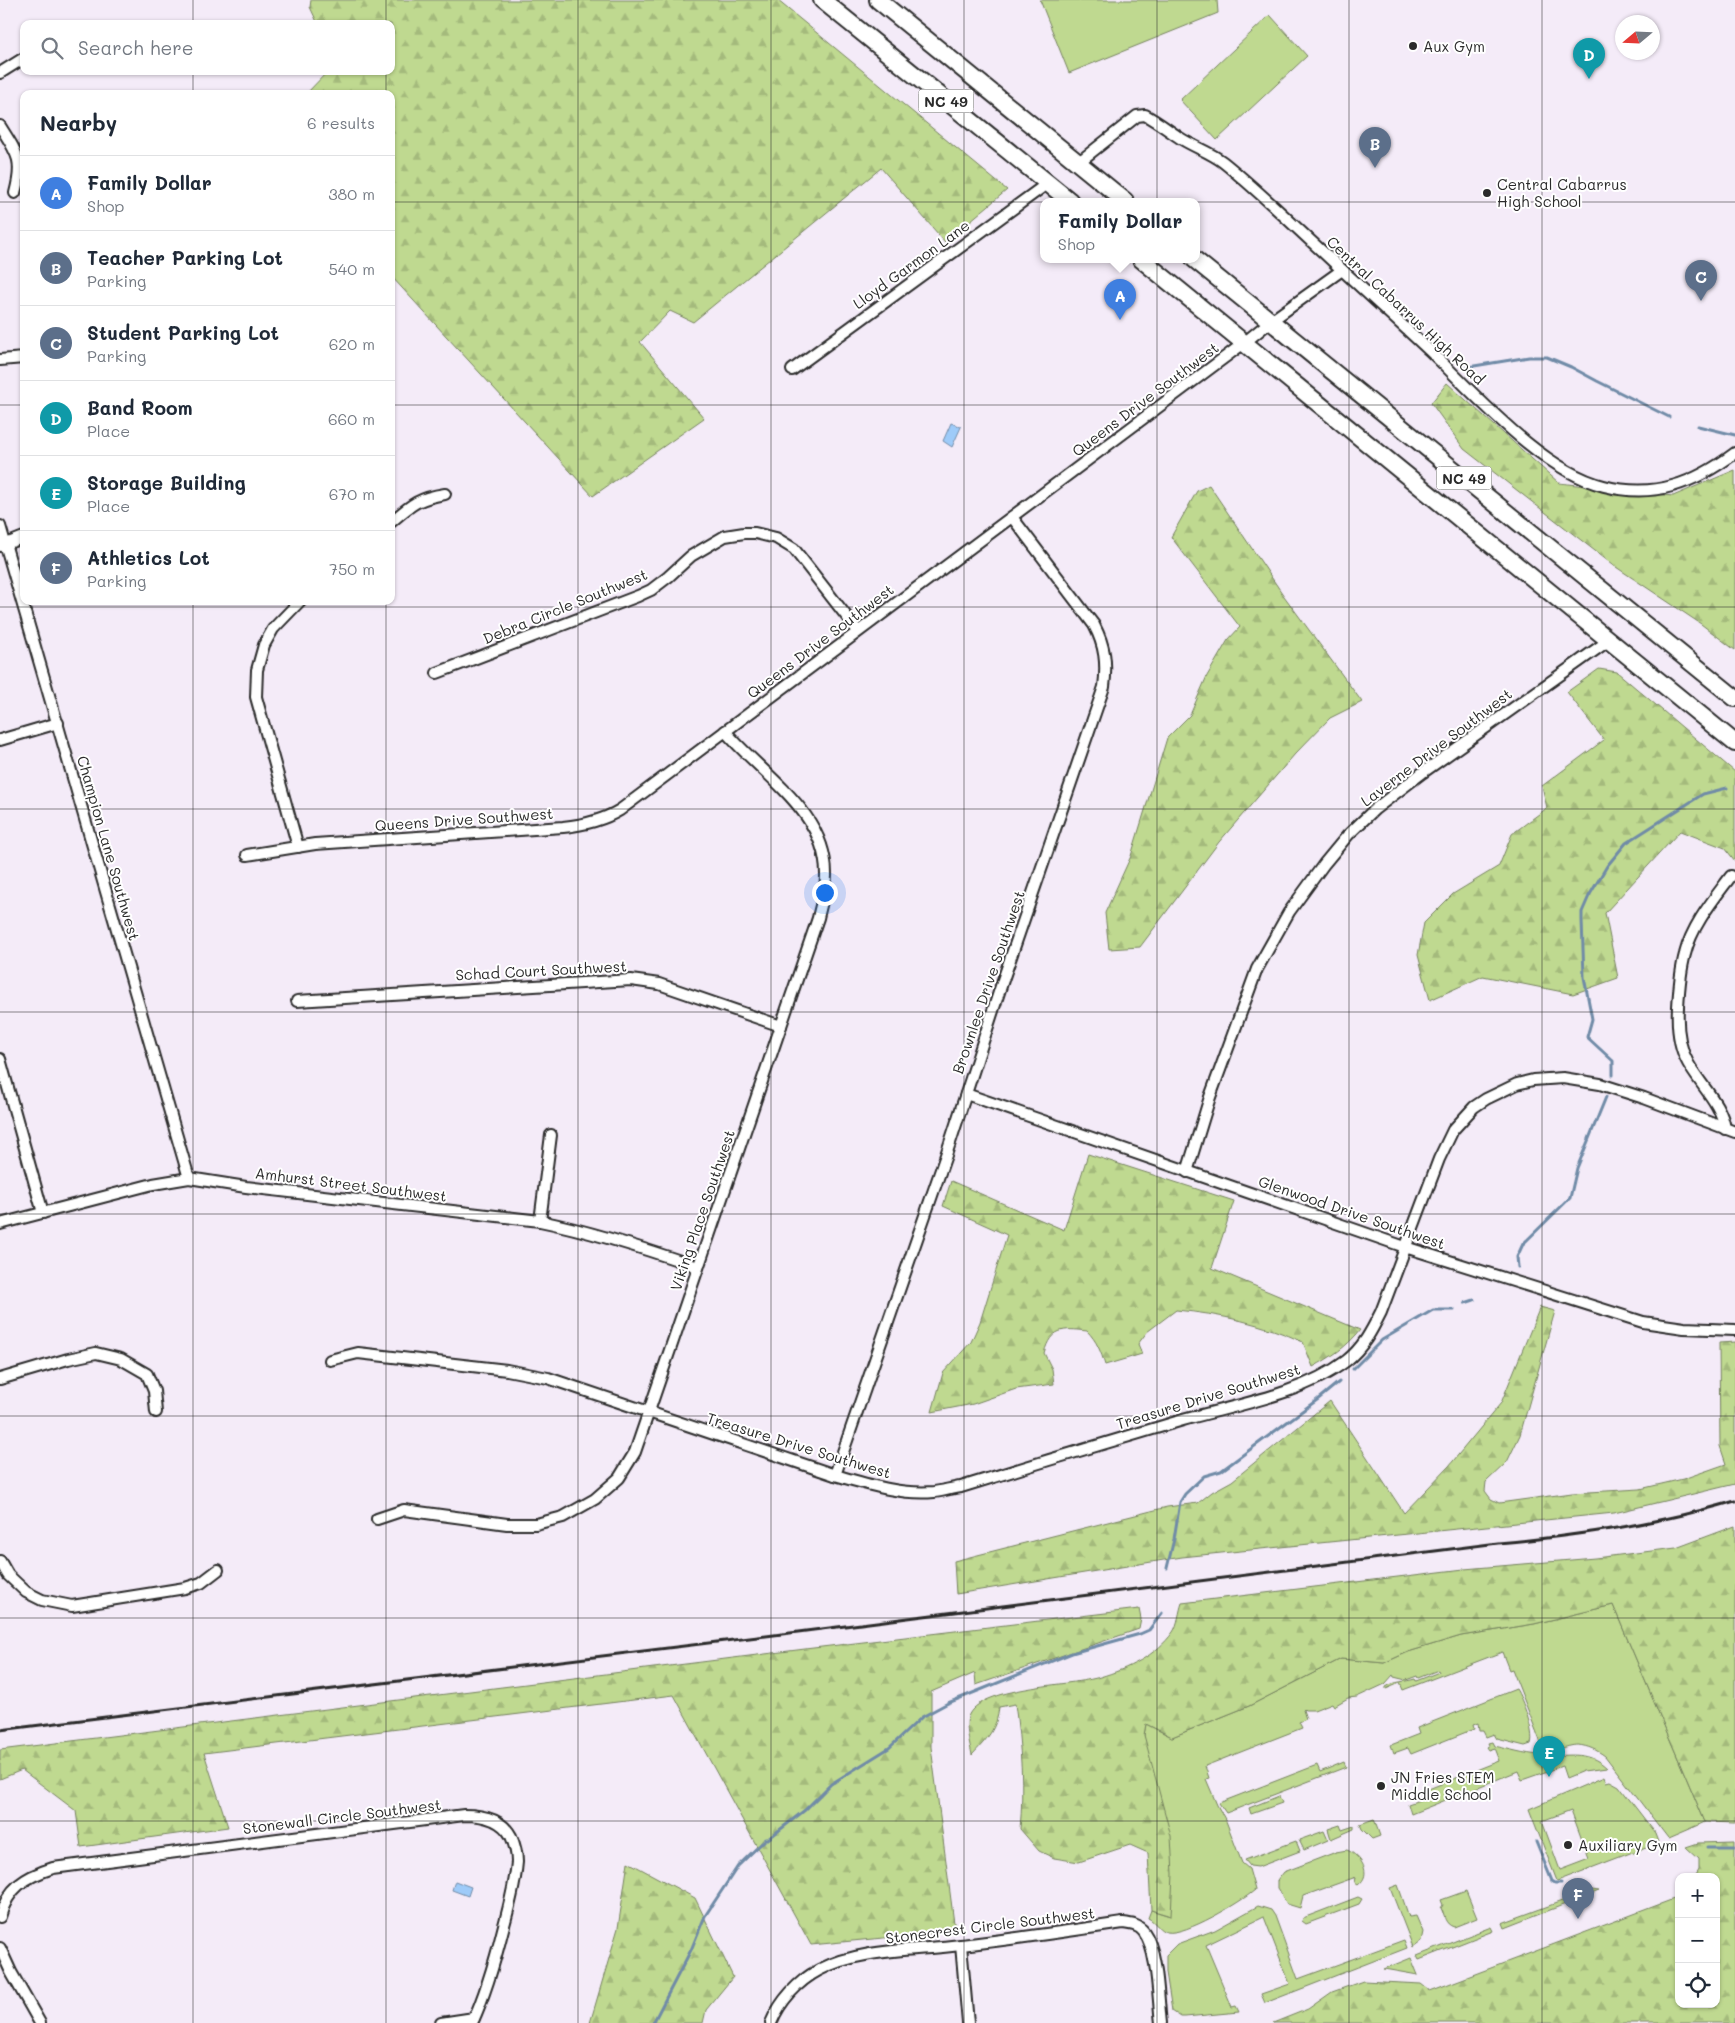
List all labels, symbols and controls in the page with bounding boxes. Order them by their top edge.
north arrow [1615,15,1660,60]
search box [20,20,395,75]
icon: search [38,34,66,62]
text: Search here [78,35,194,60]
place label: Aux Gym [1423,36,1485,56]
pin: D [1573,38,1605,79]
marker: Aux Gym [1407,40,1419,52]
road number: NC 49 [918,90,974,112]
text: Nearby [40,109,117,136]
text: 6 results [307,112,375,133]
pin: B [1359,127,1391,168]
text: Family Dollar [87,170,212,195]
place label: Central Cabarrus High School [1497,174,1627,211]
text: A [50,183,62,204]
text: 380 m [328,183,375,204]
marker: Central Cabarrus High School [1481,187,1493,199]
text: Shop [87,195,124,216]
popup [1040,198,1200,263]
text: Family Dollar [1058,208,1182,233]
street label: Lloyd Garmon Lane [849,215,973,313]
street label: Central Cabarrus High Road [1323,231,1489,389]
text: Shop [1058,233,1095,254]
text: Teacher Parking Lot [87,245,283,270]
text: B [51,258,61,279]
text: 540 m [329,258,375,279]
pin: C [1685,260,1717,301]
text: Parking [87,270,146,291]
pin: A [1104,279,1136,320]
text: Student Parking Lot [87,320,279,345]
text: C [50,333,62,354]
text: 620 m [329,333,375,354]
street label: Queens Drive Southwest [1068,337,1222,461]
text: Parking [87,345,146,366]
text: Band Room [87,395,193,420]
text: D [50,408,62,429]
text: 660 m [328,408,375,429]
text: Place [87,420,130,441]
road number: NC 49 [1436,466,1492,489]
text: Storage Building [87,470,246,495]
text: E [51,483,61,504]
text: 670 m [329,483,375,504]
text: Place [87,495,130,516]
text: Athletics Lot [87,545,210,570]
text: F [51,558,61,579]
text: 750 m [329,558,375,579]
street label: Debra Circle Southwest [480,564,650,648]
text: Parking [87,570,146,591]
street label: Queens Drive Southwest [743,579,897,703]
street label: Laverne Drive Southwest [1356,684,1516,810]
street label: Champion Lane Southwest [73,753,145,943]
street label: Queens Drive Southwest [374,803,554,835]
your location [812,880,838,906]
street label: Brownlee Drive Southwest [947,888,1029,1076]
street label: Schad Court Southwest [455,956,627,984]
street label: Viking Place Southwest [665,1127,739,1293]
street label: Amhurst Street Southwest [254,1162,448,1206]
street label: Glenwood Drive Southwest [1256,1171,1448,1253]
street label: Treasure Drive Southwest [1114,1358,1302,1434]
street label: Treasure Drive Southwest [705,1407,893,1483]
pin: E [1533,1736,1565,1777]
place label: JN Fries STEM Middle School [1391,1767,1494,1804]
marker: JN Fries STEM Middle School [1375,1780,1387,1792]
street label: Stonewall Circle Southwest [242,1794,442,1838]
place label: Auxiliary Gym [1578,1835,1678,1855]
marker: Auxiliary Gym [1562,1839,1574,1851]
map controls [1675,1873,1720,2008]
button: + [1675,1873,1720,1918]
pin: F [1562,1878,1594,1919]
street label: Stonecrest Circle Southwest [884,1902,1096,1948]
button: − [1675,1918,1720,1963]
button: locate [1675,1963,1720,2008]

